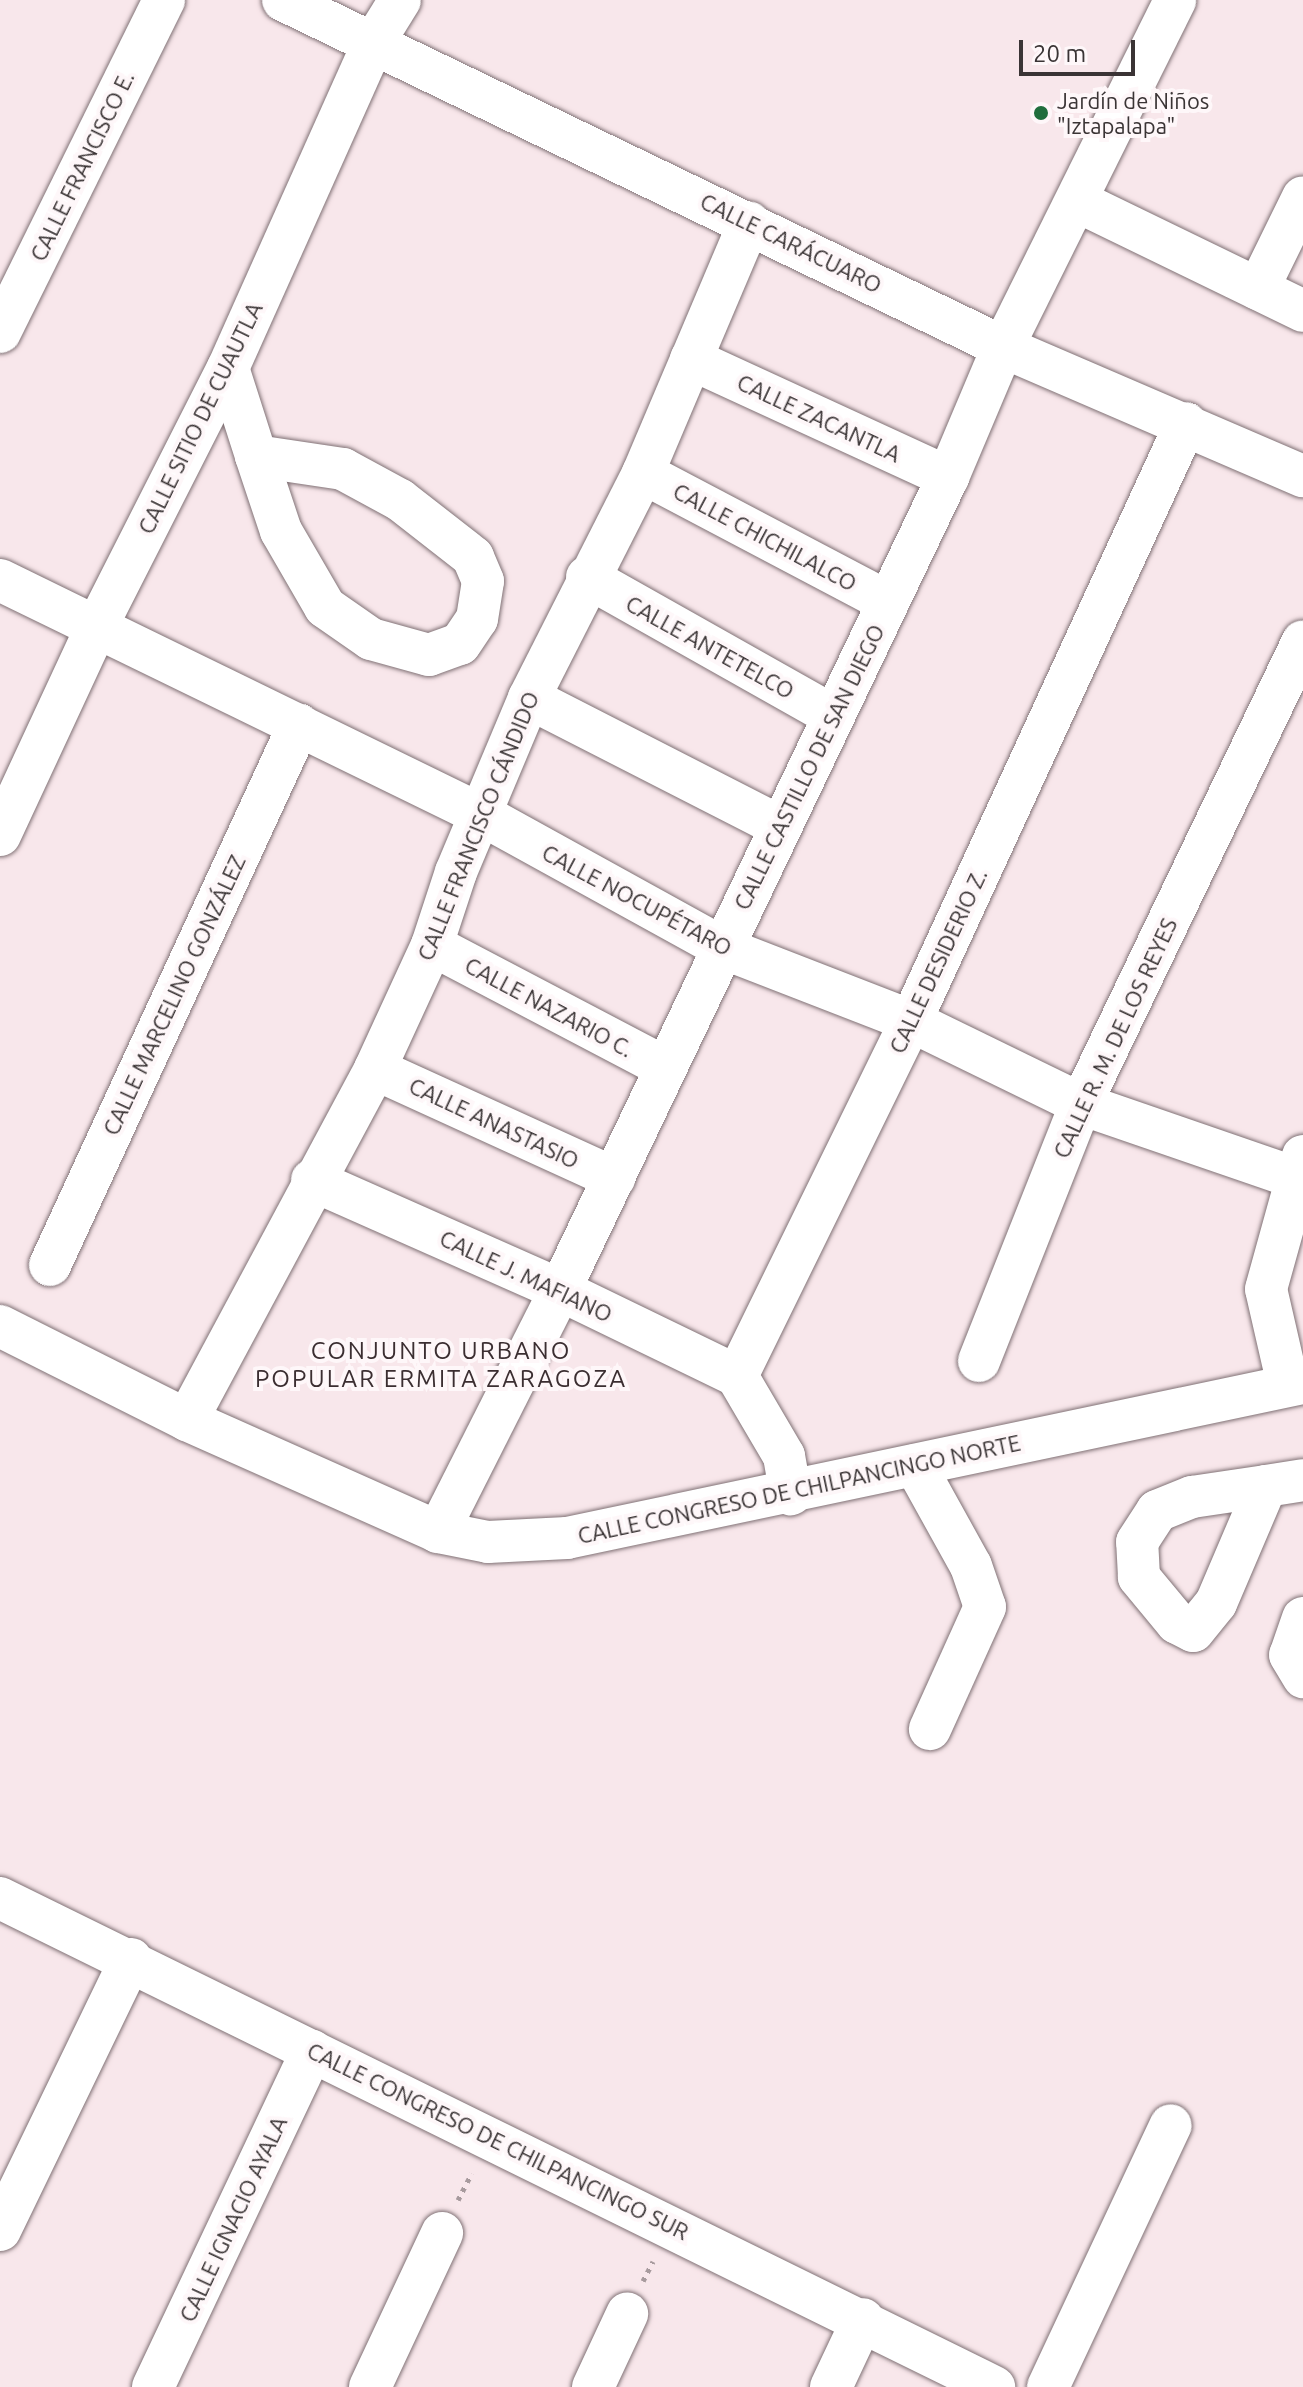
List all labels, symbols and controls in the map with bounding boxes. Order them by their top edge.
scale bar [1023,24,1139,74]
text: 20 m [1033,40,1086,67]
street label: CALLE FRANCISCO E. [25,67,139,265]
place label: Jardín de Niños "Iztapalapa" [1057,87,1209,138]
marker: Jardín de Niños "Iztapalapa" [1032,104,1050,122]
street label: CALLE CARÁCUARO [696,188,886,298]
street label: CALLE SITIO DE CUAUTLA [132,298,268,538]
street label: CALLE ZACANTLA [733,369,905,467]
street label: CALLE CHICHILALCO [669,477,861,597]
street label: CALLE ANTETELCO [621,590,799,704]
street label: CALLE CASTILLO DE SAN DIEGO [728,620,890,914]
street label: CALLE FRANCISCO CÁNDIDO [412,688,544,964]
street label: CALLE NOCUPÉTARO [538,839,736,961]
street label: CALLE MARCELINO GONZÁLEZ [97,851,251,1139]
street label: CALLE DESIDERIO Z. [884,865,992,1057]
street label: CALLE R. M. DE LOS REYES [1048,914,1182,1162]
street label: CALLE NAZARIO C. [460,952,638,1062]
street label: CALLE ANASTASIO [405,1072,583,1174]
street label: CALLE J. MAFIANO [436,1225,616,1327]
district label: CONJUNTO URBANO POPULAR ERMITA ZARAGOZA [255,1337,627,1393]
street label: CALLE CONGRESO DE CHILPANCINGO NORTE [575,1429,1023,1549]
street label: CALLE CONGRESO DE CHILPANCINGO SUR [303,2037,693,2245]
street label: CALLE IGNACIO AYALA [174,2112,292,2326]

